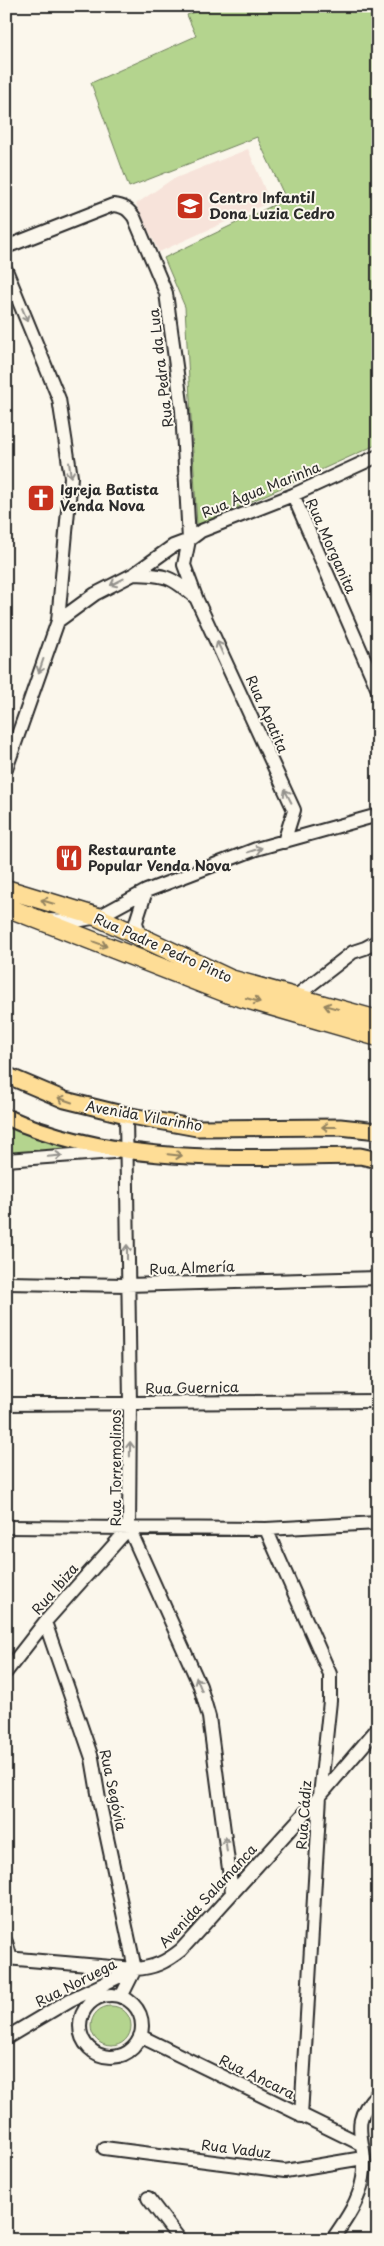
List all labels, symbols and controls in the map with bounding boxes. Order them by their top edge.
place label: Centro Infantil Dona Luzia Cedro [209,187,335,224]
school or university icon: Centro Infantil Dona Luzia Cedro [175,191,205,221]
one-way arrow [21,307,31,322]
street label: Rua Pedra da Lua [143,307,178,429]
street label: Rua Água Marinha [198,456,324,523]
one-way arrow [65,461,75,477]
place label: Igreja Batista Venda Nova [60,479,159,516]
church icon: Igreja Batista Venda Nova [26,483,56,513]
street label: Rua Morganita [301,495,362,597]
one-way arrow [110,578,125,587]
one-way arrow [215,641,225,656]
one-way arrow [36,658,45,674]
street label: Rua Apatita [241,672,294,756]
one-way arrow [283,789,293,804]
place label: Restaurante Popular Venda Nova [88,839,232,876]
restaurant icon: Restaurante Popular Venda Nova [54,843,84,873]
one-way arrow [247,844,263,854]
one-way arrow [41,896,57,906]
street label: Rua Padre Pedro Pinto [91,908,236,988]
one-way arrow [92,940,108,949]
one-way arrow [244,996,260,1006]
one-way arrow [323,1002,339,1011]
one-way arrow [58,1095,73,1104]
street label: Avenida Vilarinho [84,1095,204,1136]
one-way arrow [322,1122,338,1132]
one-way arrow [167,1150,183,1160]
one-way arrow [47,1152,63,1161]
one-way arrow [122,1244,132,1260]
street label: Rua Almería [149,1256,235,1279]
street label: Rua Guernica [145,1376,239,1399]
street label: Rua Torremolinos [105,1409,126,1527]
one-way arrow [125,1441,135,1458]
street label: Rua Ibiza [26,1558,83,1619]
one-way arrow [193,1677,203,1692]
street label: Rua Segóvia [95,1747,132,1833]
street label: Rua Cádiz [291,1779,316,1850]
one-way arrow [221,1836,231,1852]
street label: Avenida Salamanca [154,1839,262,1952]
street label: Rua Noruega [32,1953,120,2012]
street label: Rua Ancara [216,2049,299,2104]
street label: Rua Vaduz [200,2134,272,2163]

